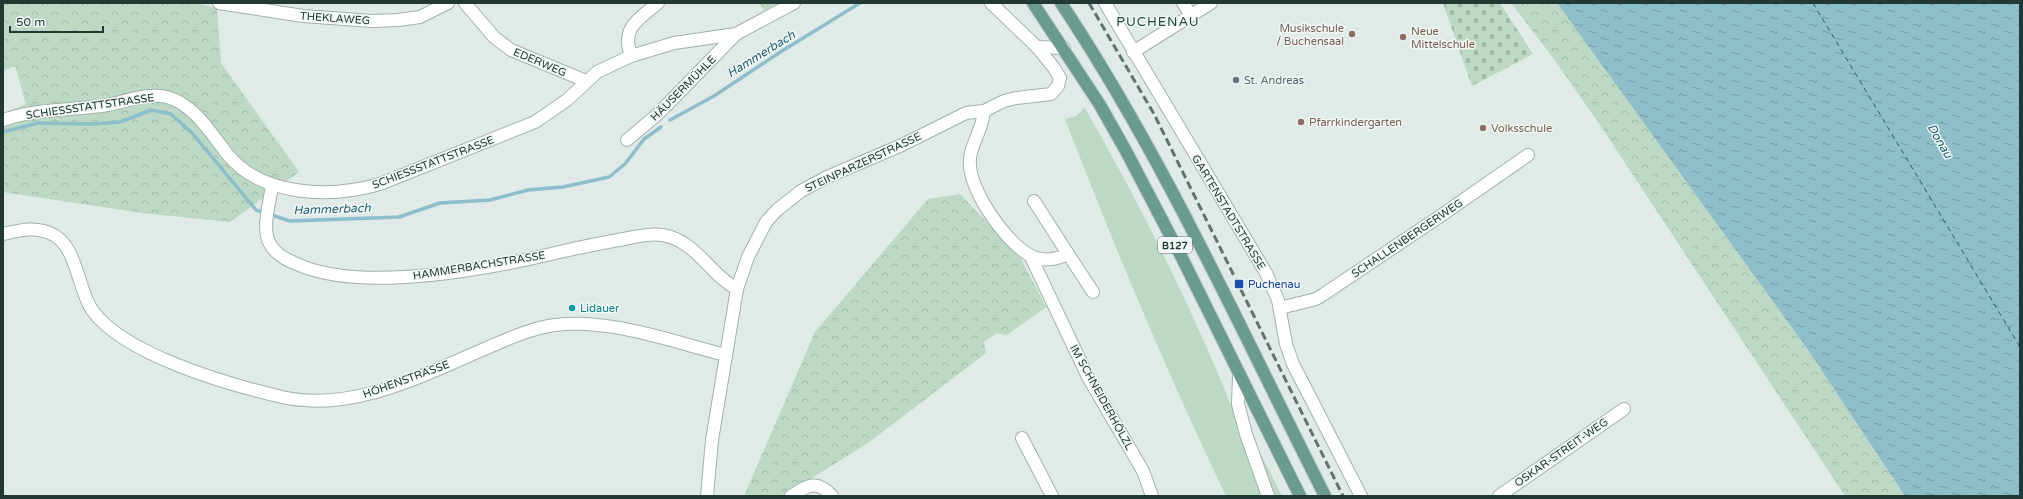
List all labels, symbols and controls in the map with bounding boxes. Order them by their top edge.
scale bar [10,8,103,34]
street label: THEKLAWEG [300,10,370,27]
district label: PUCHENAU [1116,14,1200,30]
text: 50 m [16,15,45,29]
place label: Musikschule / Buchensaal [1276,22,1344,48]
place label: Neue Mittelschule [1411,25,1475,51]
water label: Hammerbach [725,27,798,80]
marker: Musikschule / Buchensaal [1347,29,1357,39]
marker: Neue Mittelschule [1398,32,1408,42]
street label: EDERWEG [511,45,568,79]
street label: HÄUSERMÜHLE [648,53,719,124]
place label: St. Andreas [1244,74,1304,87]
marker: St. Andreas [1231,75,1241,85]
street label: SCHIESSSTATTSTRASSE [25,91,155,122]
place label: Pfarrkindergarten [1309,116,1402,129]
marker: Pfarrkindergarten [1296,117,1306,127]
water label: Donau [1925,121,1956,161]
place label: Volksschule [1491,122,1552,135]
marker: Volksschule [1478,123,1488,133]
street label: STEINPARZERSTRASSE [803,130,923,195]
street label: SCHIESSSTATTSTRASSE [370,133,496,192]
street label: GARTENSTADTSTRASSE [1189,152,1268,272]
street label: SCHALLENBERGERWEG [1349,196,1465,281]
water label: Hammerbach [293,201,372,217]
road number: B127 [1158,237,1192,253]
street label: HAMMERBACHSTRASSE [412,249,546,282]
marker: Puchenau [1233,278,1245,290]
place label: Puchenau [1248,278,1300,291]
place label: Lidauer [580,302,620,315]
marker: Lidauer [567,303,577,313]
street label: IM SCHNEIDERHÖLZL [1067,342,1136,453]
street label: HÖHENSTRASSE [361,358,451,401]
street label: OSKAR-STREIT-WEG [1512,415,1611,490]

